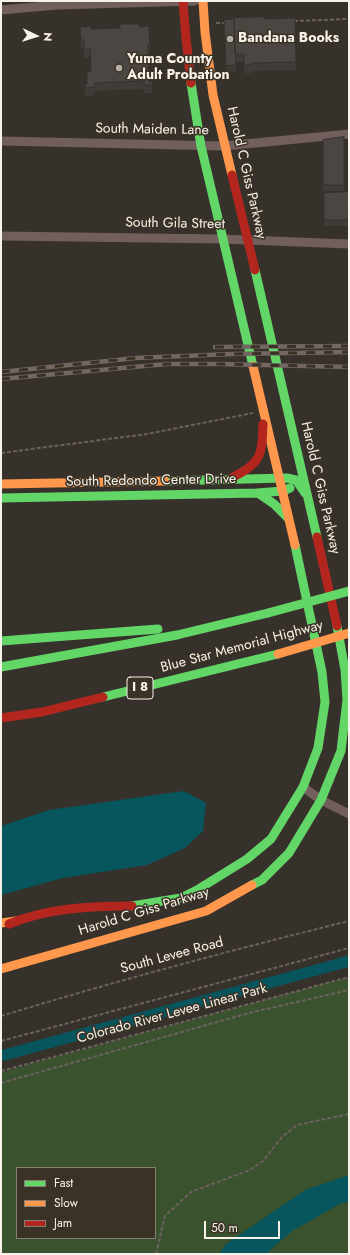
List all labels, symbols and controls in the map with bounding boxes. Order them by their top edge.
north arrow [16,16,56,56]
place label: Bandana Books [238,31,339,47]
text: N [40,32,56,42]
marker: Bandana Books [225,34,235,44]
place label: Yuma County Adult Probation [127,52,229,84]
marker: Yuma County Adult Probation [114,63,124,73]
street label: Harold C Giss Parkway [223,105,269,241]
street label: South Maiden Lane [95,121,209,139]
street label: South Gila Street [125,215,225,233]
street label: Harold C Giss Parkway [297,420,343,556]
street label: South Redondo Center Drive [66,471,236,491]
street label: Blue Star Memorial Highway [159,617,325,677]
road number: I 8 [127,677,153,699]
street label: Harold C Giss Parkway [77,884,211,940]
street label: South Levee Road [119,934,225,978]
street label: Colorado River Levee Linear Park [75,981,269,1047]
legend [16,1167,156,1239]
text: Fast [54,1174,73,1192]
text: Slow [54,1194,78,1212]
scale bar [206,1213,282,1239]
text: Jam [54,1214,72,1232]
text: 50 m [211,1219,238,1237]

